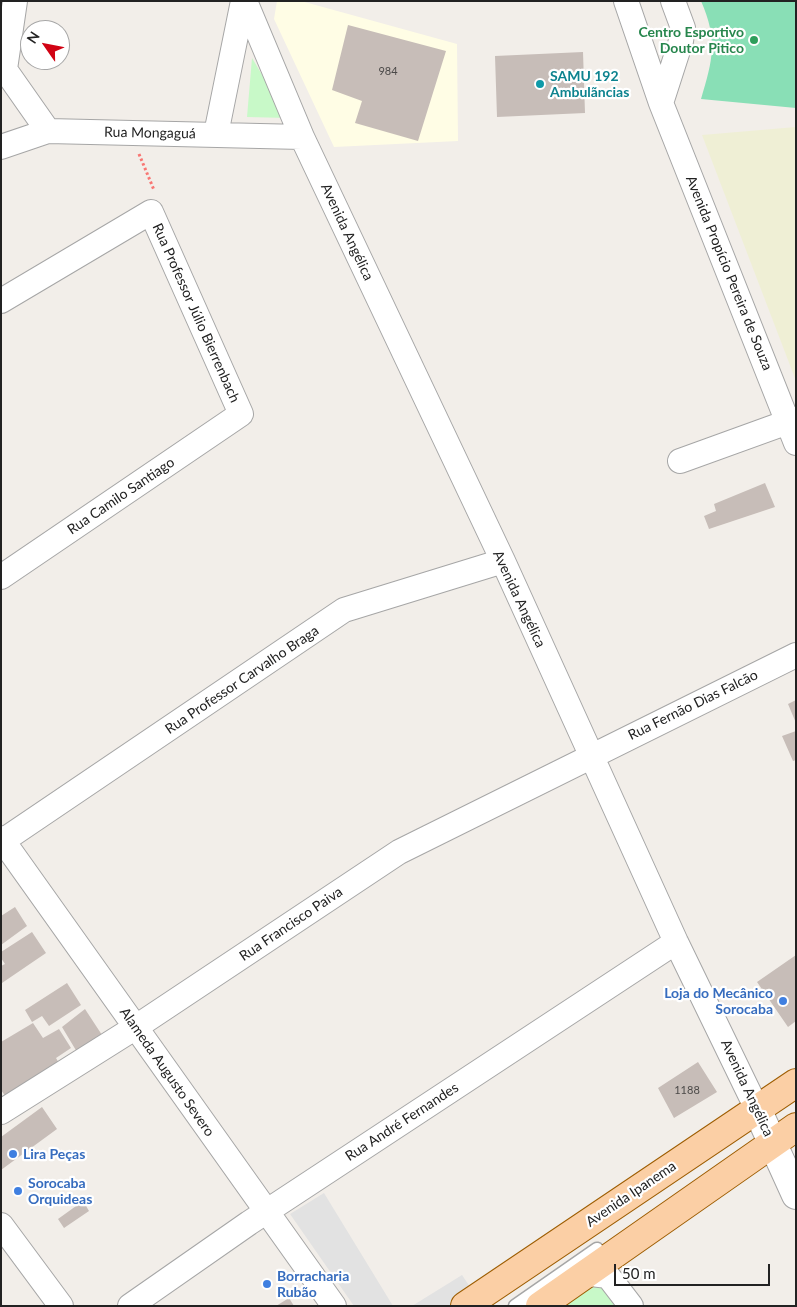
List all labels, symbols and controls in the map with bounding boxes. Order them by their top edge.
north arrow [20,20,70,70]
place label: Centro Esportivo Doutor Pitico [638,24,744,56]
text: N [23,28,43,46]
marker: Centro Esportivo Doutor Pitico [748,34,760,46]
house number: 984 [378,64,398,78]
place label: SAMU 192 Ambulãncias [550,68,629,100]
marker: SAMU 192 Ambulãncias [534,78,546,90]
street label: Rua Mongaguá [104,124,196,142]
street label: Avenida Propício Pereira de Souza [682,173,776,373]
street label: Avenida Angélica [317,181,377,283]
street label: Rua Professor Júlio Bierrenbach [149,221,243,405]
street label: Rua Camilo Santiago [64,454,178,538]
street label: Avenida Angélica [489,548,549,650]
street label: Rua Professor Carvalho Braga [162,622,322,738]
street label: Rua Fernão Dias Falcão [625,666,761,744]
street label: Rua Francisco Paiva [236,883,346,965]
place label: Loja do Mecânico Sorocaba [664,985,773,1018]
marker: Loja do Mecânico Sorocaba [777,995,789,1007]
street label: Alameda Augusto Severo [116,1004,218,1140]
street label: Avenida Angélica [717,1037,777,1139]
street label: Rua André Fernandes [342,1079,462,1165]
house number: 1188 [674,1083,700,1097]
place label: Lira Peças [23,1146,85,1162]
marker: Lira Peças [7,1148,19,1160]
street label: Avenida Ipanema [583,1158,679,1230]
place label: Sorocaba Orquideas [28,1175,92,1208]
marker: Sorocaba Orquideas [12,1185,24,1197]
scale bar [617,1254,773,1286]
text: 50 m [622,1264,656,1282]
place label: Borracharia Rubão [277,1268,349,1300]
marker: Borracharia Rubão [261,1278,273,1290]

